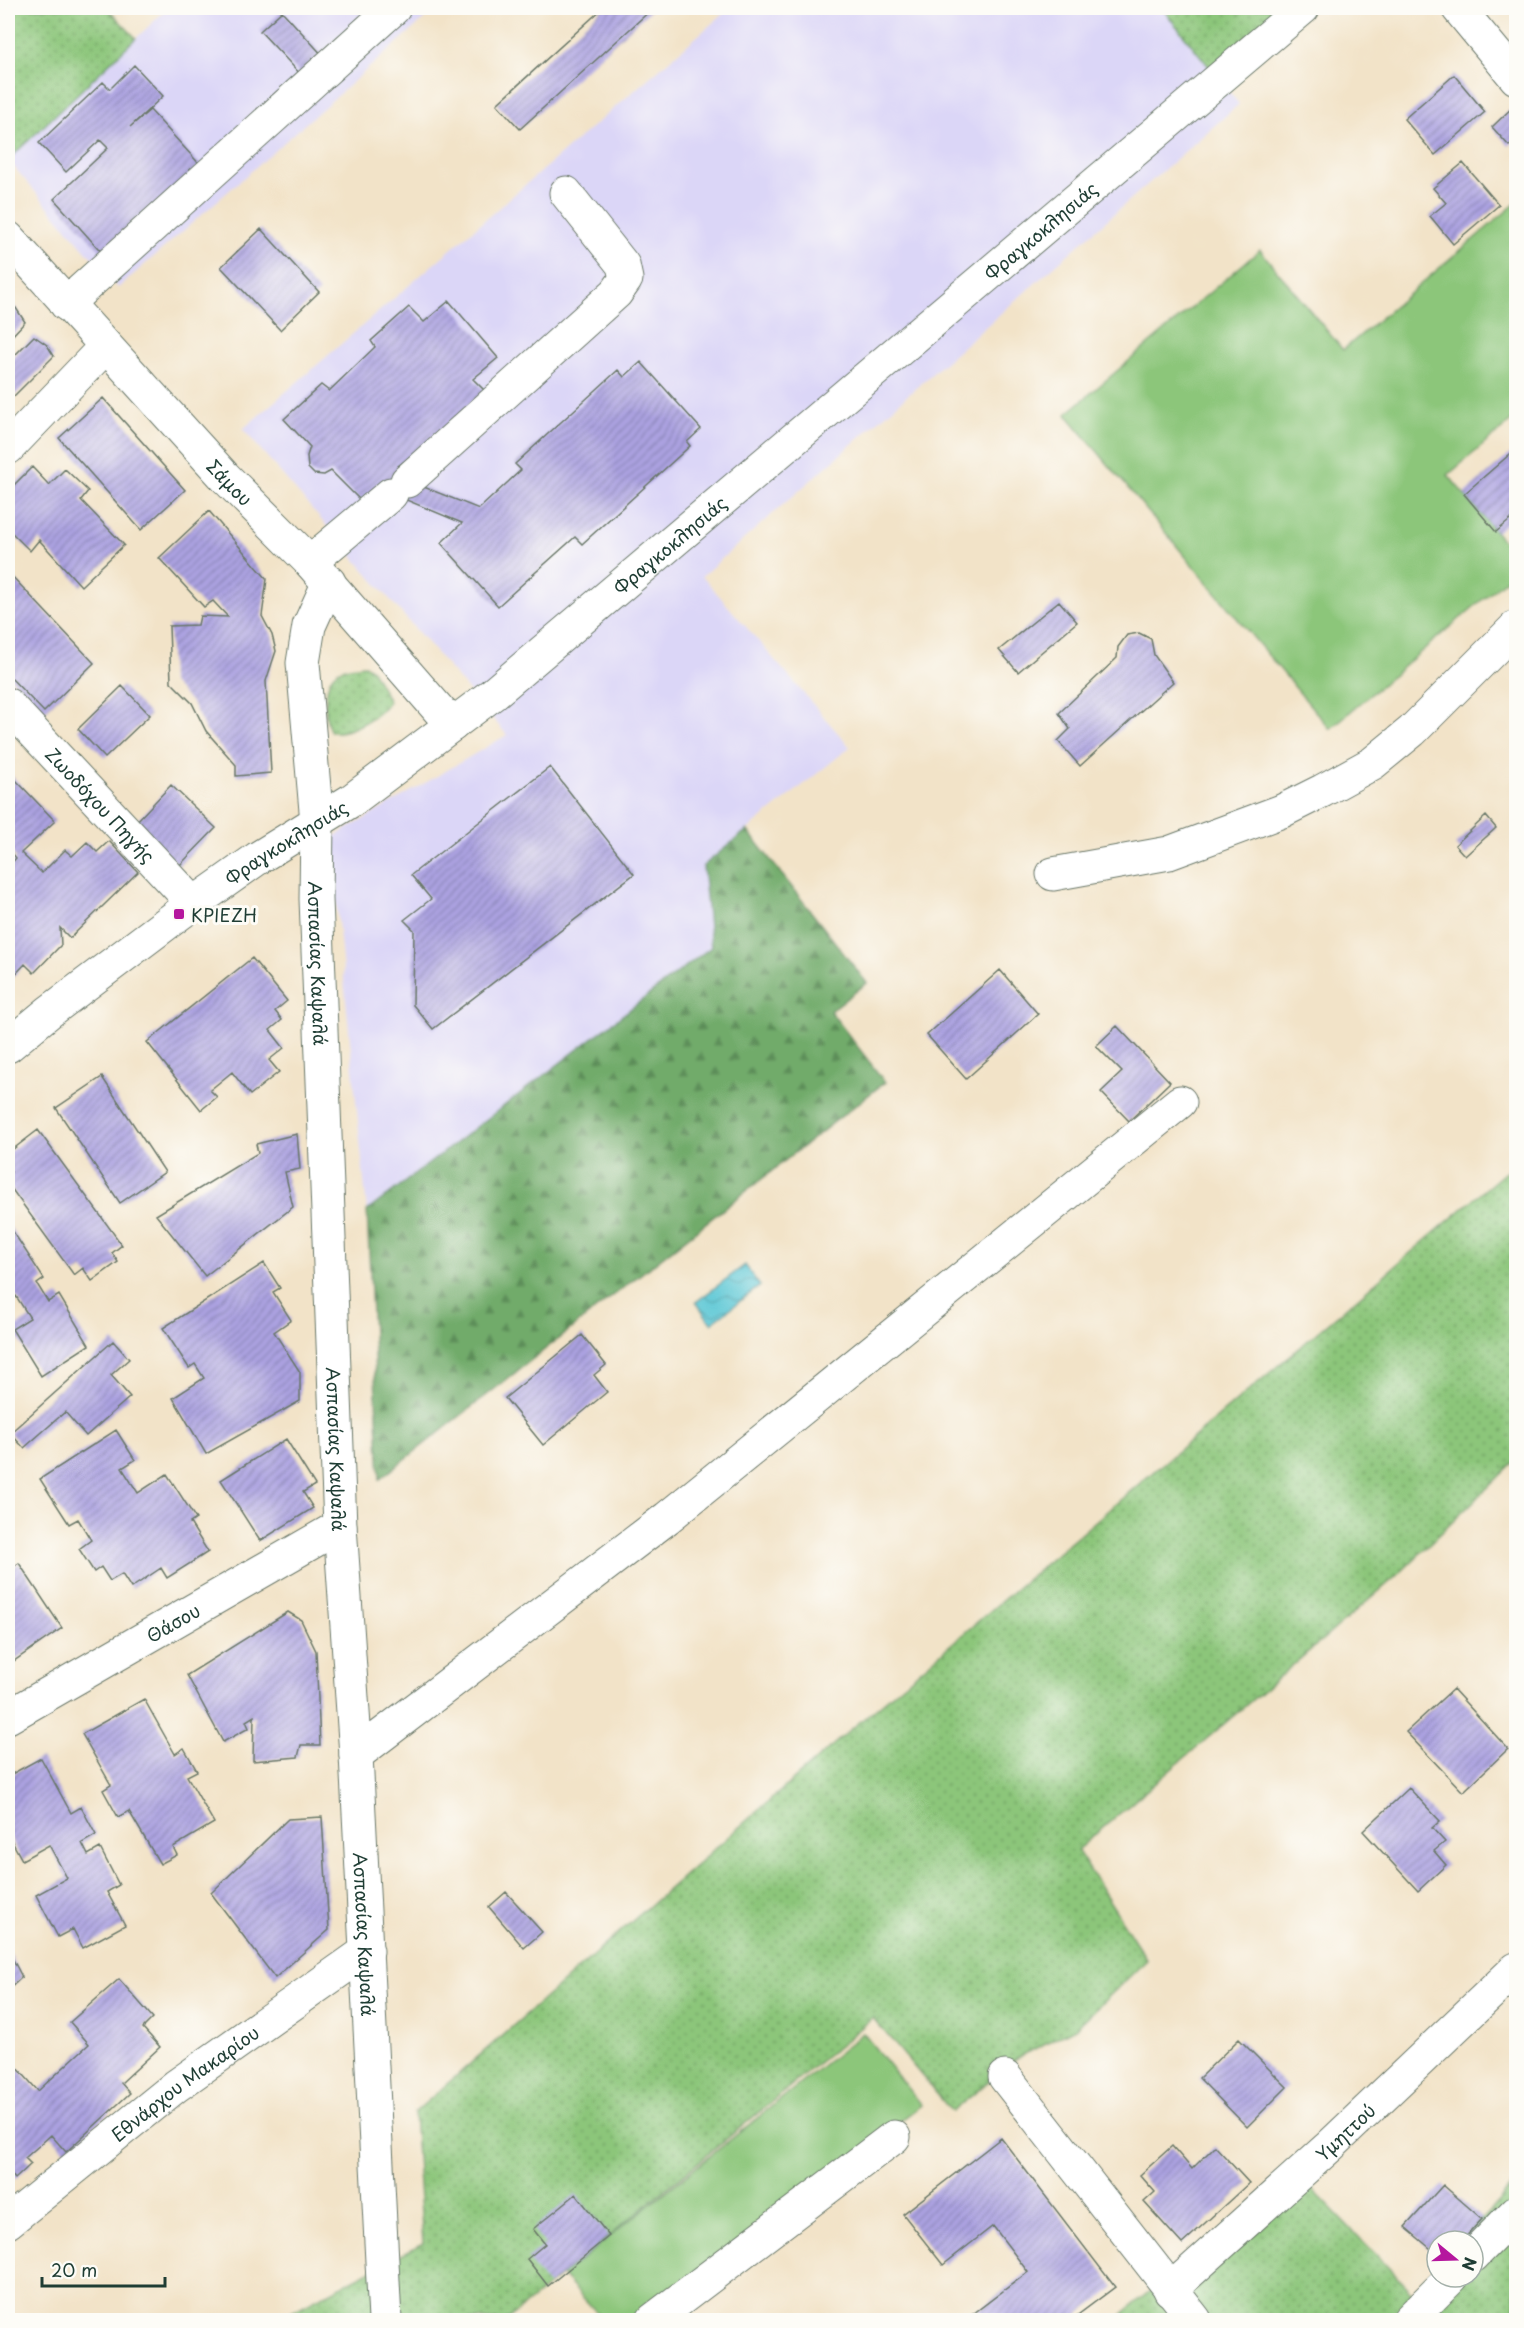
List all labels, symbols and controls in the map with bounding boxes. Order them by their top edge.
street label: Φραγκοκλησιάς [978,175,1103,286]
street label: Σάμου [201,453,259,511]
street label: Φραγκοκλησιάς [607,489,732,600]
street label: Ζωοδόχου Πηγής [40,741,162,868]
street label: Φραγκοκλησιάς [219,793,352,891]
street label: Ασπασίας Καψαλά [302,881,335,1046]
place label: ΚΡΙΕΖΗ [191,901,257,928]
marker: ΚΡΙΕΖΗ [172,907,186,921]
street label: Ασπασίας Καψαλά [320,1367,354,1532]
street label: Θάσου [141,1596,205,1648]
street label: Ασπασίας Καψαλά [348,1852,383,2017]
street label: Εθνάρχου Μακαρίου [105,2018,264,2147]
street label: Υμηττού [1309,2097,1381,2167]
north arrow [1425,2229,1485,2289]
scale bar [42,2250,165,2288]
text: N [1457,2254,1484,2274]
text: 20 m [51,2256,97,2283]

